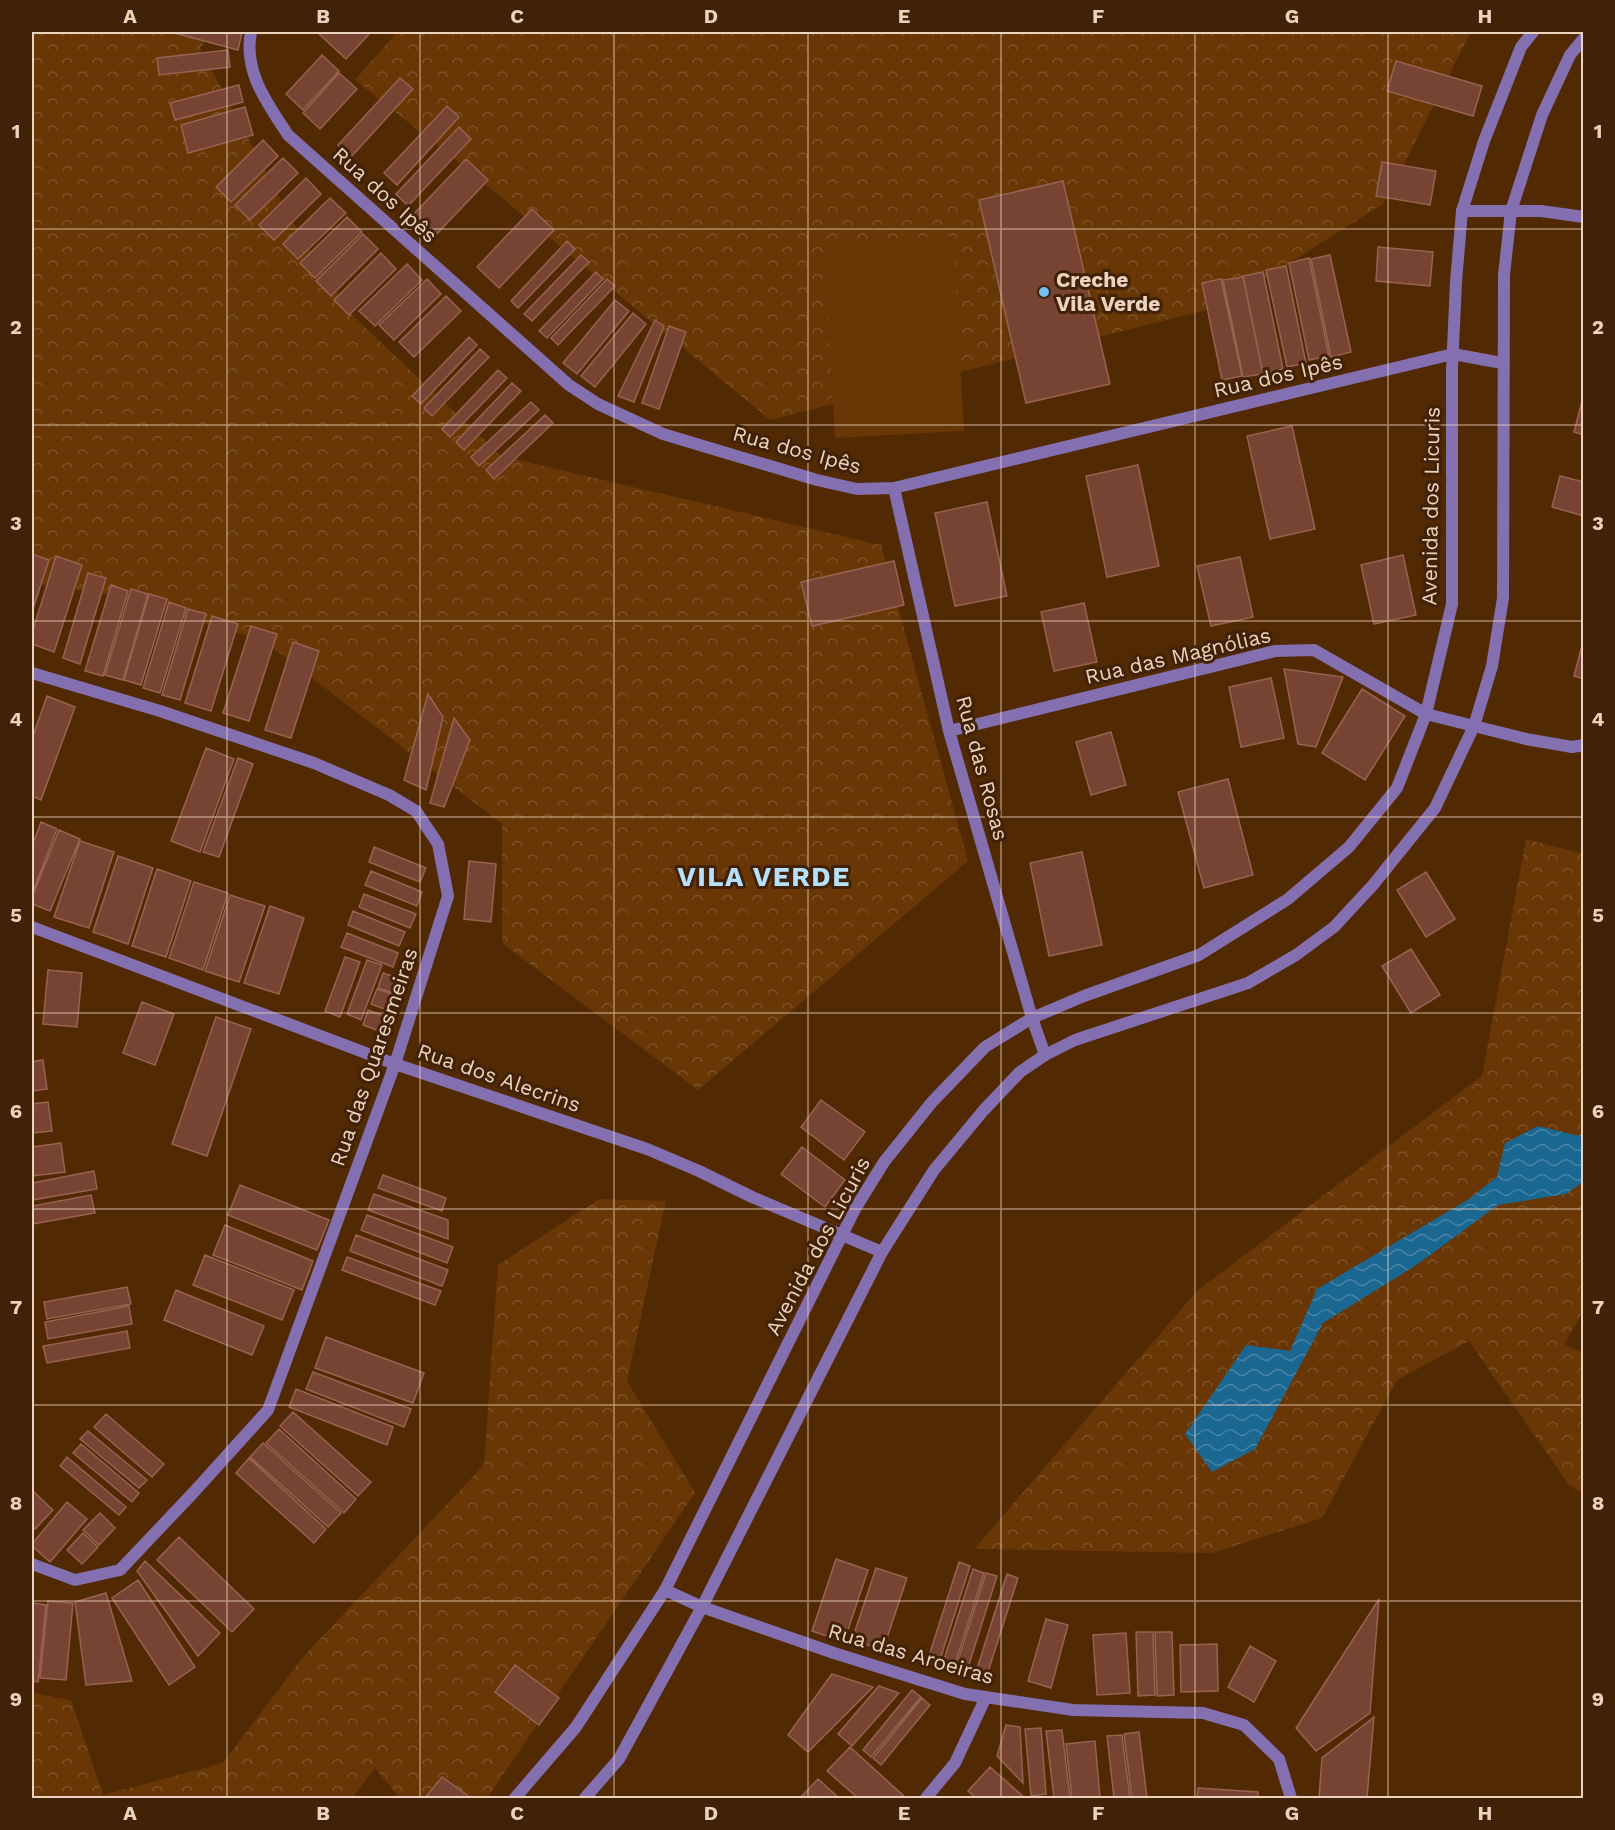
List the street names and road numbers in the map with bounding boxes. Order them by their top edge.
street label: Rua dos Ipês [328,141,443,248]
street label: Rua dos Ipês [1211,349,1345,403]
street label: Avenida dos Licuris [1416,406,1445,605]
street label: Rua dos Ipês [730,420,864,479]
street label: Rua das Magnólias [1083,622,1273,689]
street label: Rua das Rosas [951,693,1014,843]
street label: Rua das Quaresmeiras [324,944,423,1169]
street label: Rua dos Alecrins [414,1038,584,1117]
street label: Avenida dos Licuris [760,1152,875,1339]
street label: Rua das Aroeiras [825,1618,997,1689]

